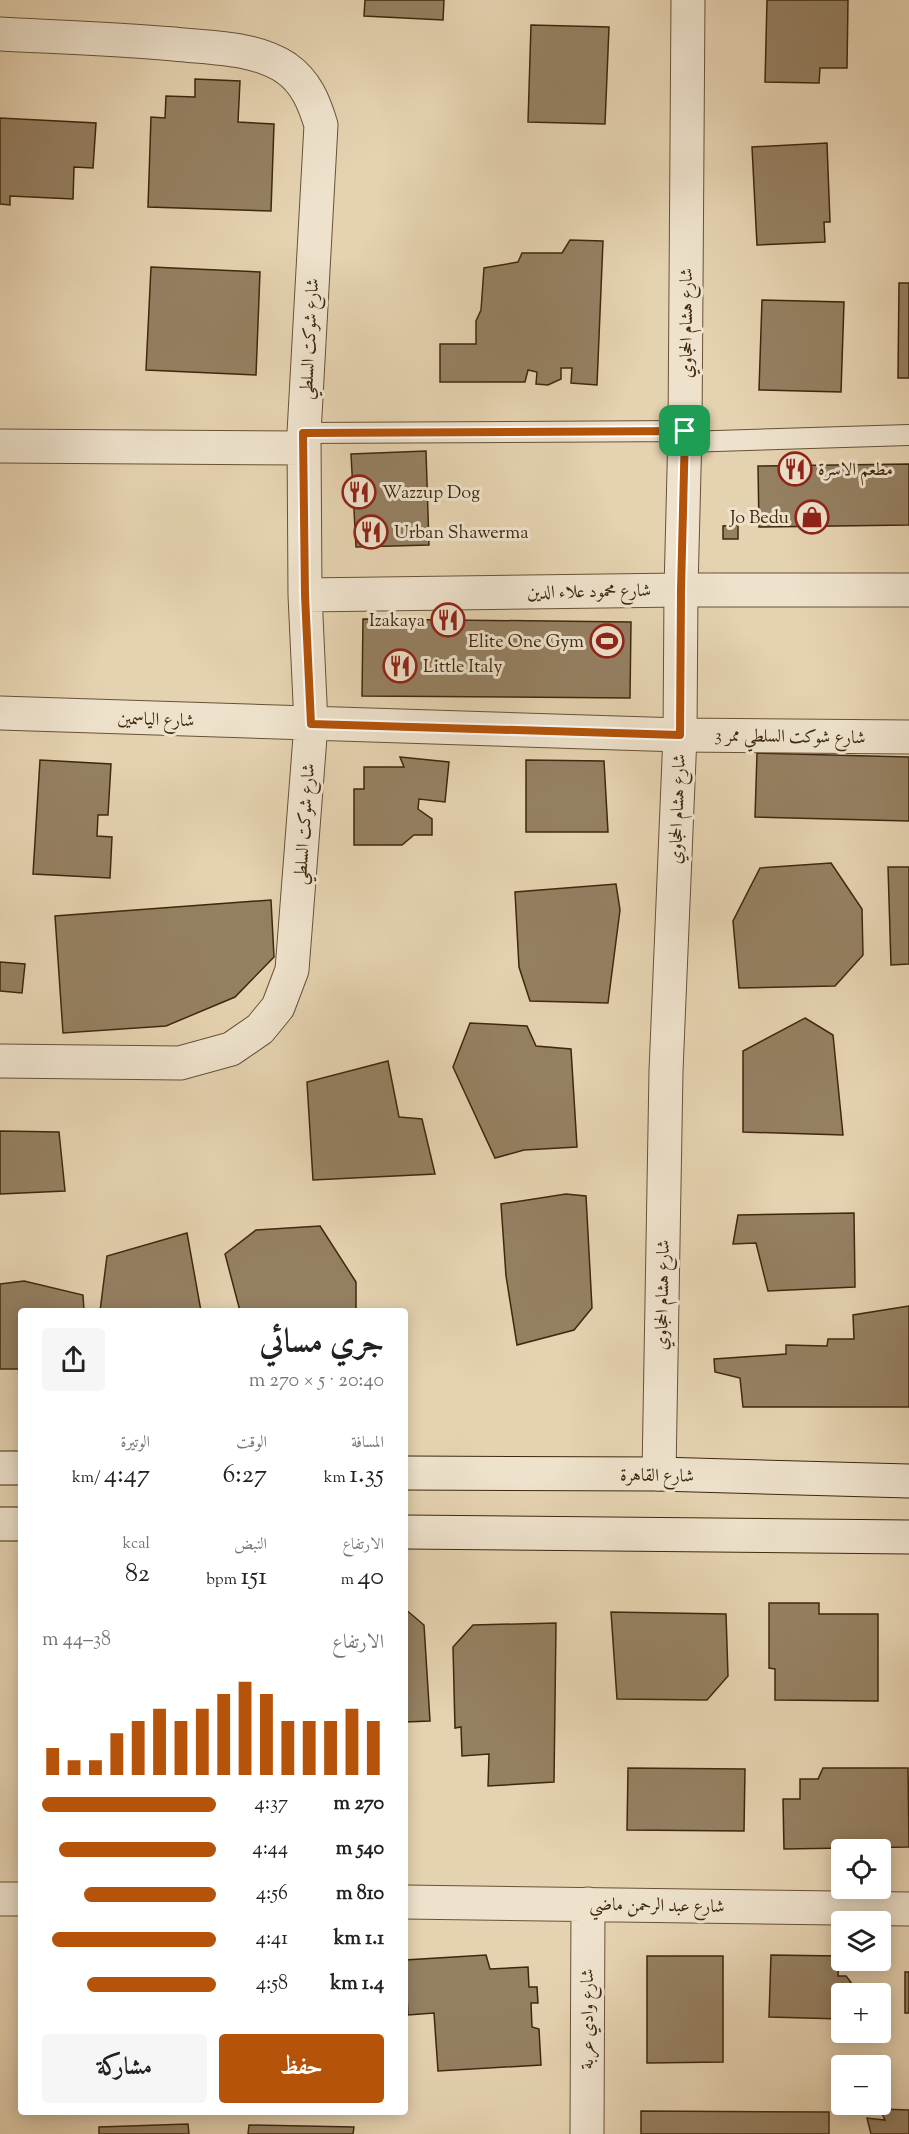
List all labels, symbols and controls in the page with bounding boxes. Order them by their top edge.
street label: شارع هشام الحجاوي [675,268,702,378]
street label: شارع شوكت السلطي [295,278,329,401]
pin [659,405,710,456]
icon: arrive [668,414,701,447]
restaurant icon: مطعم الاسرة [777,451,813,487]
place label: مطعم الاسرة [818,458,893,486]
restaurant icon: Wazzup Dog [341,474,377,510]
place label: Wazzup Dog [382,481,480,507]
shop icon: Jo Bedu [794,499,830,535]
place label: Jo Bedu [729,506,789,532]
restaurant icon: Urban Shawerma [353,514,389,550]
place label: Urban Shawerma [394,521,528,547]
street label: شارع محمود علاء الدين [527,579,651,607]
restaurant icon: Izakaya [430,602,466,638]
place label: Izakaya [369,609,425,635]
sports icon: Elite One Gym [589,623,625,659]
place label: Elite One Gym [468,630,584,656]
restaurant icon: Little Italy [382,648,418,684]
place label: Little Italy [423,655,502,681]
street label: شارع الياسمين [117,707,195,735]
street label: شارع شوكت السلطي ممر 3 [714,724,866,754]
street label: شارع هشام الحجاوي [664,753,695,865]
street label: شارع شوكت السلطي [289,762,325,886]
street label: شارع هشام الحجاوي [650,1240,679,1351]
text: جري مسائي [259,1320,384,1368]
button: share [42,1328,105,1391]
text: 20:40 · 5 × 270 m [249,1367,384,1396]
text: الوتيرة [120,1432,150,1455]
text: الوقت [236,1432,267,1455]
text: المسافة [351,1432,384,1455]
text: 4:47 [104,1457,150,1494]
text: 6:27 [222,1457,267,1494]
text: 1.35 [349,1457,384,1494]
street label: شارع القاهرة [620,1463,694,1491]
text: /km [72,1467,104,1490]
text: km [324,1467,349,1490]
text: kcal [123,1533,150,1556]
text: النبض [234,1534,267,1557]
text: الارتفاع [342,1534,384,1557]
text: 82 [125,1556,150,1593]
text: 151 [240,1559,267,1596]
text: 40 [357,1559,384,1596]
text: bpm [206,1569,240,1592]
text: m [341,1569,357,1592]
text: 38–44 m [42,1626,111,1655]
text: الارتفاع [332,1629,384,1658]
text: 4:37 [255,1790,288,1819]
text: 270 m [334,1790,384,1819]
text: 4:44 [253,1835,288,1864]
text: 540 m [336,1835,384,1864]
map controls [831,1839,891,2115]
button: locate [831,1839,891,1899]
text: 4:56 [256,1880,288,1909]
text: 810 m [336,1880,384,1909]
street label: شارع عبد الرحمن ماضي [589,1893,725,1923]
button: layers [831,1911,891,1971]
text: 4:41 [256,1925,288,1954]
text: 1.1 km [334,1925,384,1954]
street label: شارع وادي عربة [576,1969,602,2069]
text: 4:58 [256,1970,288,1999]
text: 1.4 km [330,1970,384,1999]
button: + [831,1983,891,2043]
button: مشاركة [42,2034,207,2103]
button: حفظ [219,2034,384,2103]
button: − [831,2055,891,2115]

